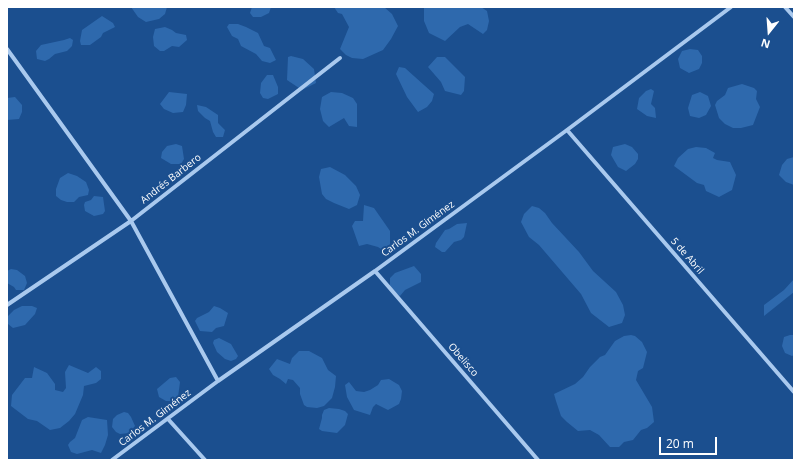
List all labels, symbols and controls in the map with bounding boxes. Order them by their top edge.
north arrow [749,12,789,52]
text: N [759,35,772,52]
street label: Andrés Barbero [138,152,204,206]
street label: Carlos M. Giménez [379,199,457,259]
street label: 5 de Abril [668,235,706,277]
street label: Obelisco [445,341,481,379]
street label: Carlos M. Giménez [117,387,193,449]
scale bar [661,429,719,455]
text: 20 m [666,435,694,452]

